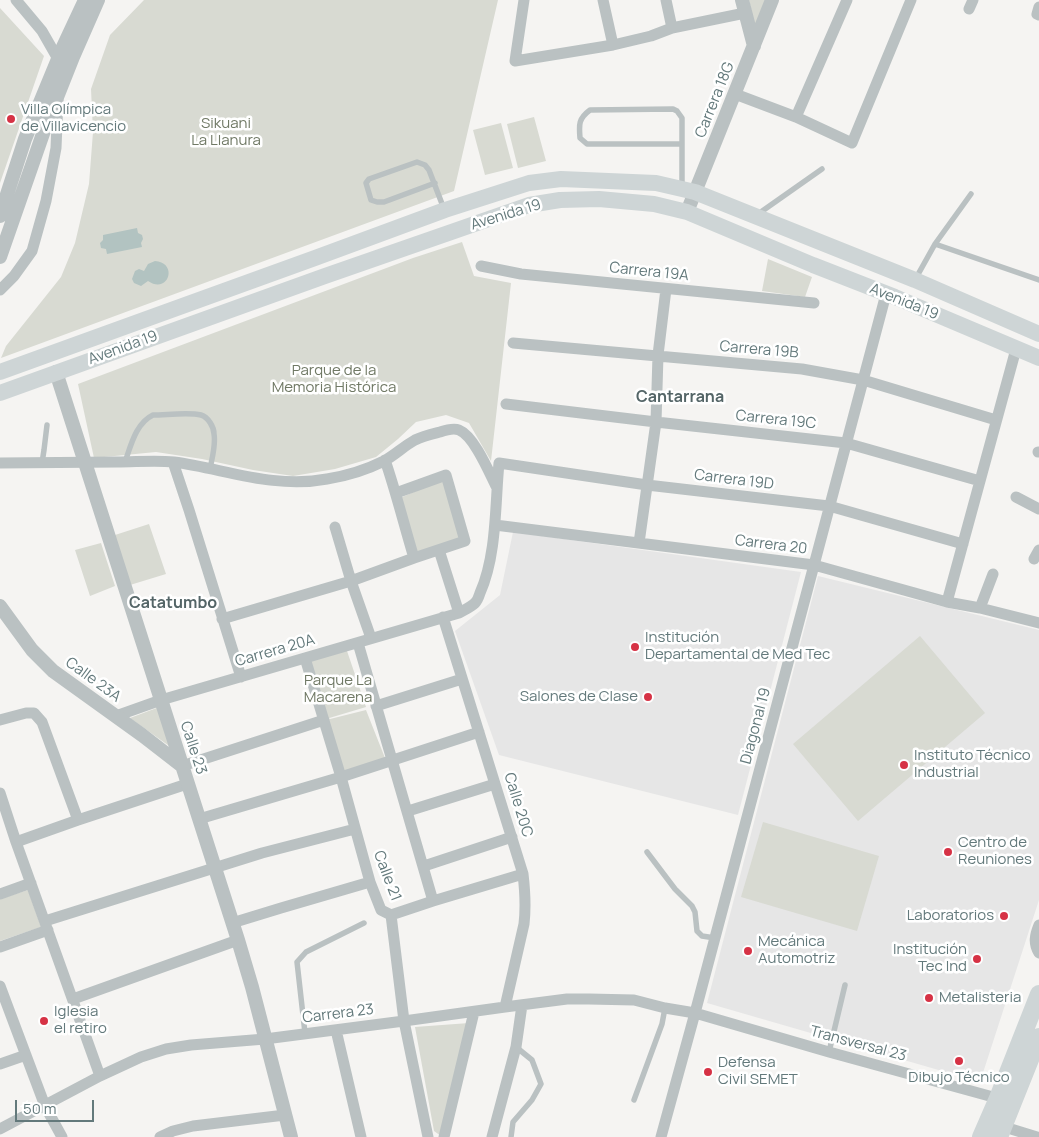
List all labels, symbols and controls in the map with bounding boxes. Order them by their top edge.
street label: Carrera 18G [692,60,738,140]
place label: Villa Olímpica de Villavicencio [21,101,126,136]
marker: Villa Olímpica de Villavicencio [5,113,17,125]
park label: Sikuani La Llanura [191,115,261,150]
street label: Avenida 19 [469,196,543,234]
street label: Carrera 19A [608,259,690,285]
street label: Avenida 19 [867,280,941,324]
street label: Avenida 19 [86,327,160,369]
street label: Carrera 19B [719,338,799,362]
park label: Parque de la Memoria Histórica [272,362,396,397]
district label: Cantarrana [636,388,724,408]
street label: Carrera 19C [735,407,817,433]
street label: Carrera 19D [693,466,775,494]
street label: Carrera 20 [734,532,808,558]
district label: Catatumbo [129,594,217,614]
place label: Institución Departamental de Med Tec [645,629,830,664]
street label: Carrera 20A [233,631,317,671]
marker: Institución Departamental de Med Tec [629,641,641,653]
street label: Calle 23A [62,654,124,706]
park label: Parque La Macarena [304,672,372,707]
street label: Diagonal 19 [737,686,775,766]
place label: Salones de Clase [520,688,638,706]
marker: Salones de Clase [642,691,654,703]
street label: Calle 23 [176,719,210,777]
place label: Instituto Técnico Industrial [914,747,1031,782]
marker: Instituto Técnico Industrial [898,759,910,771]
street label: Calle 20C [500,771,536,839]
place label: Centro de Reuniones [958,834,1032,869]
marker: Centro de Reuniones [942,846,954,858]
street label: Calle 21 [369,848,405,904]
place label: Laboratorios [907,907,994,925]
marker: Laboratorios [998,910,1010,922]
place label: Mecánica Automotriz [758,933,835,968]
place label: Institución Tec Ind [893,941,967,976]
marker: Mecánica Automotriz [742,945,754,957]
marker: Institución Tec Ind [971,953,983,965]
place label: Metalisteria [939,989,1021,1007]
marker: Metalisteria [923,992,935,1004]
street label: Carrera 23 [301,1001,375,1027]
place label: Iglesia el retiro [54,1003,107,1038]
marker: Iglesia el retiro [38,1015,50,1027]
street label: Transversal 23 [808,1023,908,1065]
place label: Defensa Civil SEMET [718,1054,798,1089]
marker: Dibujo Técnico [953,1055,965,1067]
marker: Defensa Civil SEMET [702,1066,714,1078]
place label: Dibujo Técnico [908,1069,1010,1087]
scale bar [18,1090,96,1122]
text: 50 m [23,1098,57,1119]

